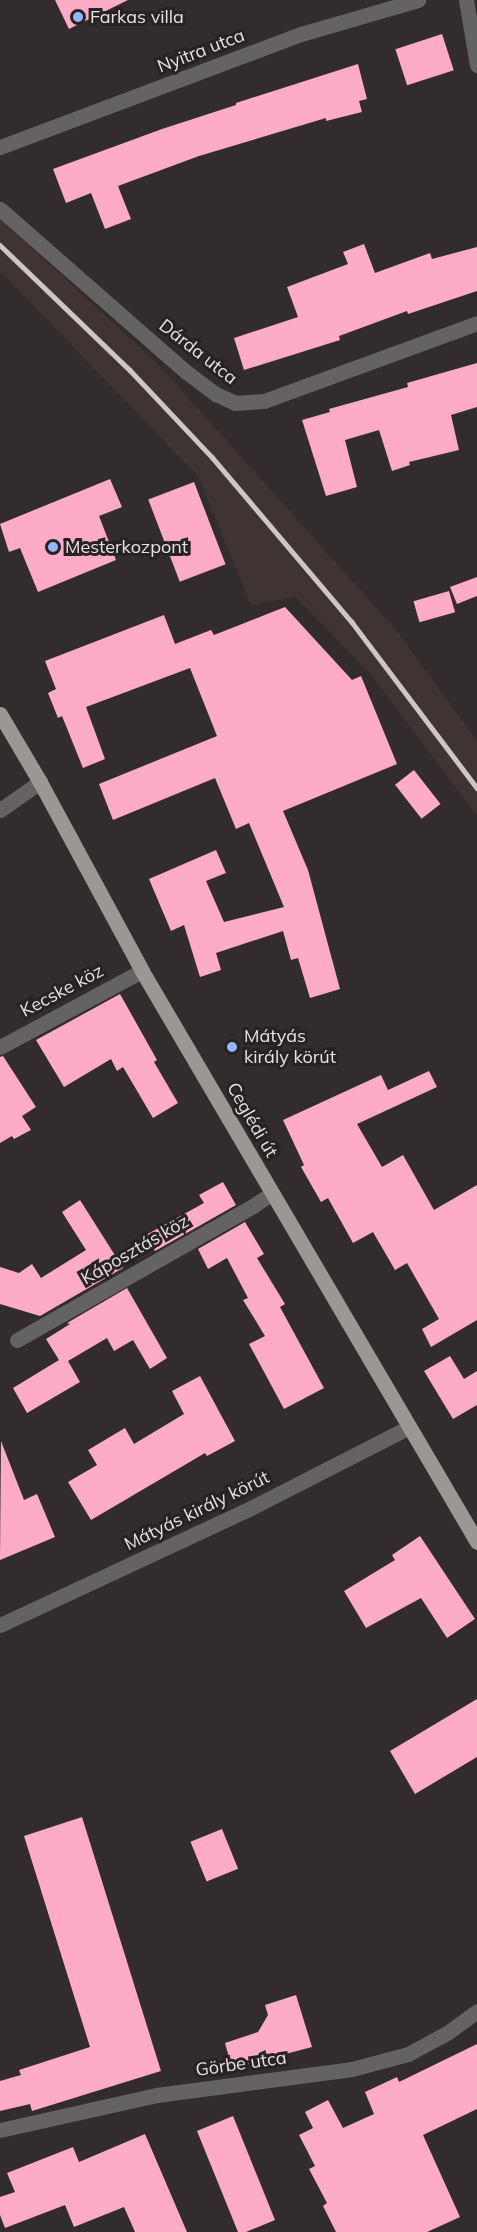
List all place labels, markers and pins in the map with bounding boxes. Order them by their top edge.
place label: Farkas villa [90,6,184,28]
marker: Farkas villa [71,10,85,24]
place label: Mesterkozpont [65,536,188,558]
marker: Mesterkozpont [46,540,60,554]
place label: Mátyás király körút [244,1026,336,1068]
marker: Mátyás király körút [225,1040,239,1054]

